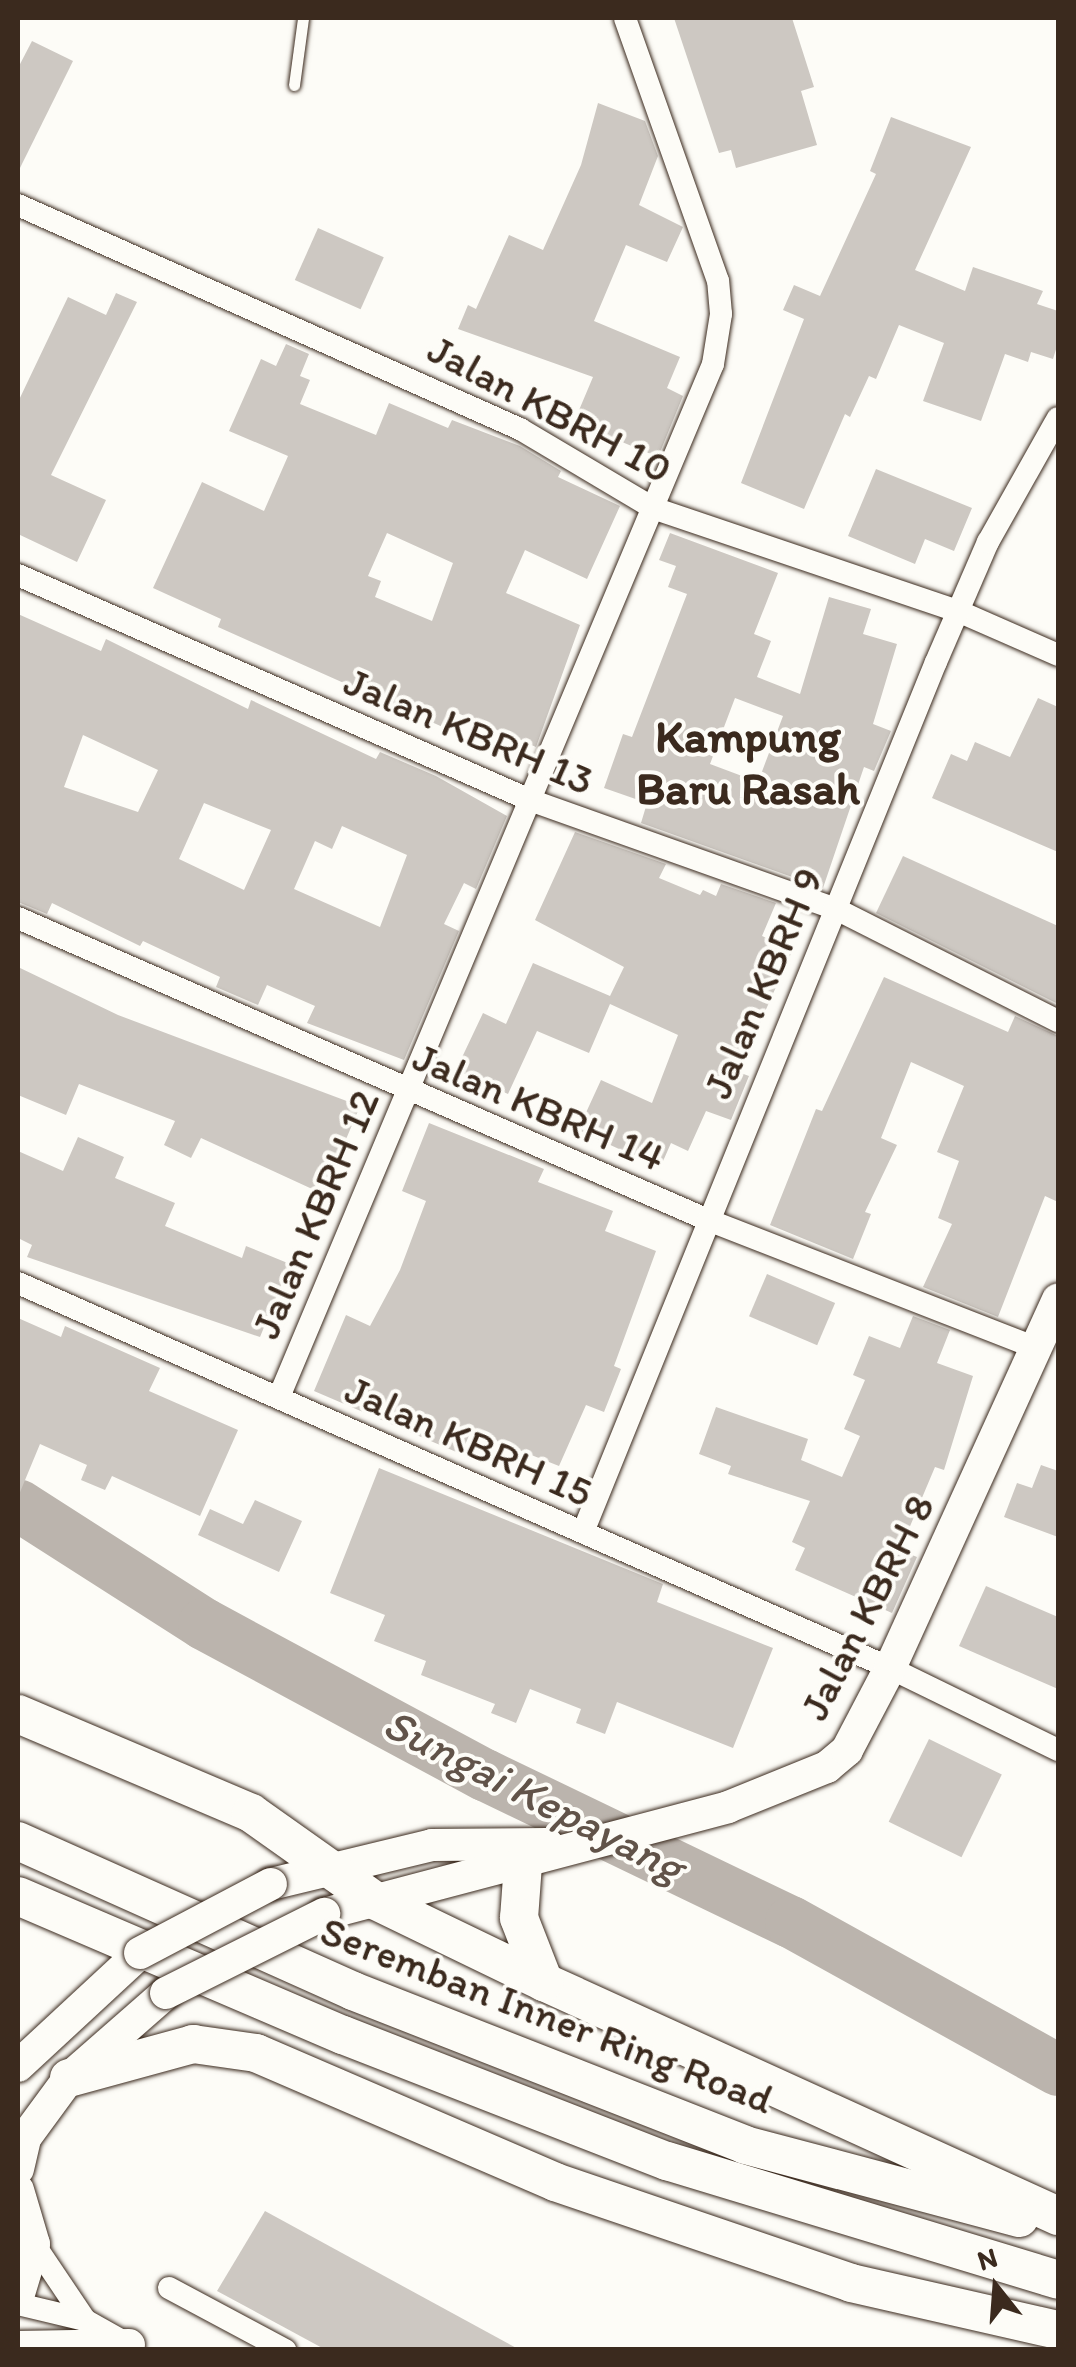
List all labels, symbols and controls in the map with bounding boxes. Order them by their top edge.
street label: Jalan KBRH 10 [419,324,681,494]
street label: Jalan KBRH 13 [337,656,601,806]
district label: Kampung Baru Rasah [638,710,858,816]
street label: Jalan KBRH 9 [692,860,834,1106]
street label: Jalan KBRH 14 [406,1031,672,1183]
street label: Jalan KBRH 12 [240,1082,390,1346]
street label: Jalan KBRH 15 [338,1364,600,1518]
street label: Jalan KBRH 8 [789,1486,945,1728]
water label: Sungai Kepayang [374,1696,694,1894]
street label: Seremban Inner Ring Road [314,1905,780,2125]
north arrow [946,2237,1046,2337]
text: N [973,2239,1001,2277]

